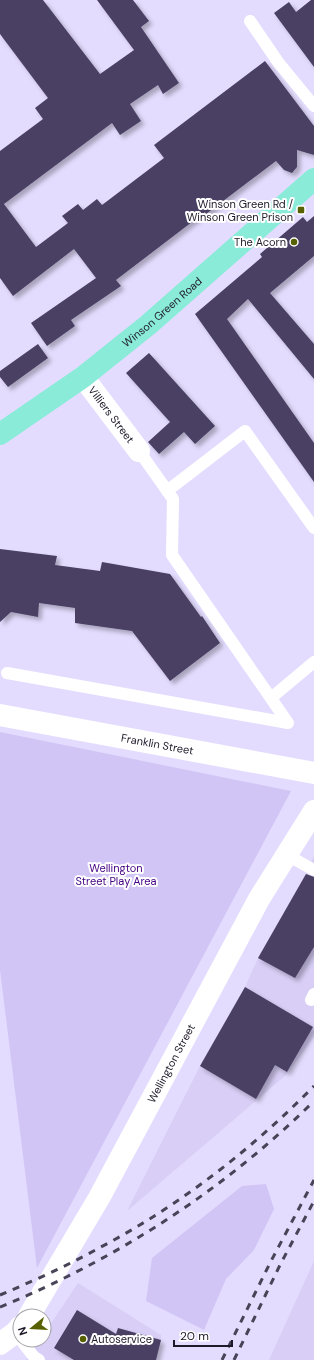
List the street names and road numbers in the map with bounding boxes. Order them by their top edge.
street label: Winson Green Road [119,274,205,350]
street label: Villiers Street [85,383,137,446]
street label: Franklin Street [120,731,195,758]
street label: Wellington Street [144,1021,198,1105]

